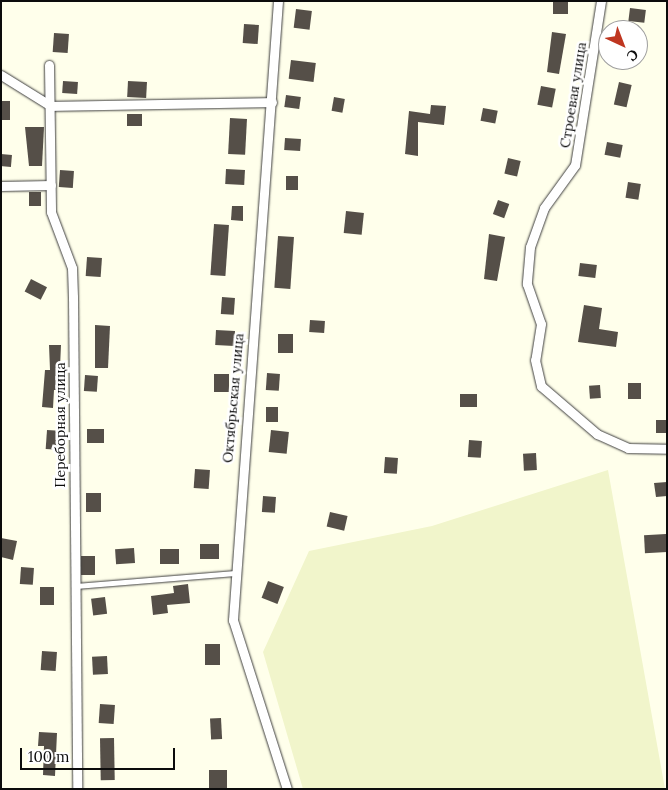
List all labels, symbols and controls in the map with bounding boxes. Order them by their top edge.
north arrow [598,20,648,70]
street label: Строевая улица [556,41,590,149]
text: С [623,45,642,65]
street label: Октябрьская улица [219,333,247,463]
street label: Переборная улица [52,362,68,488]
scale bar [22,738,178,770]
text: 100 m [28,747,69,766]

